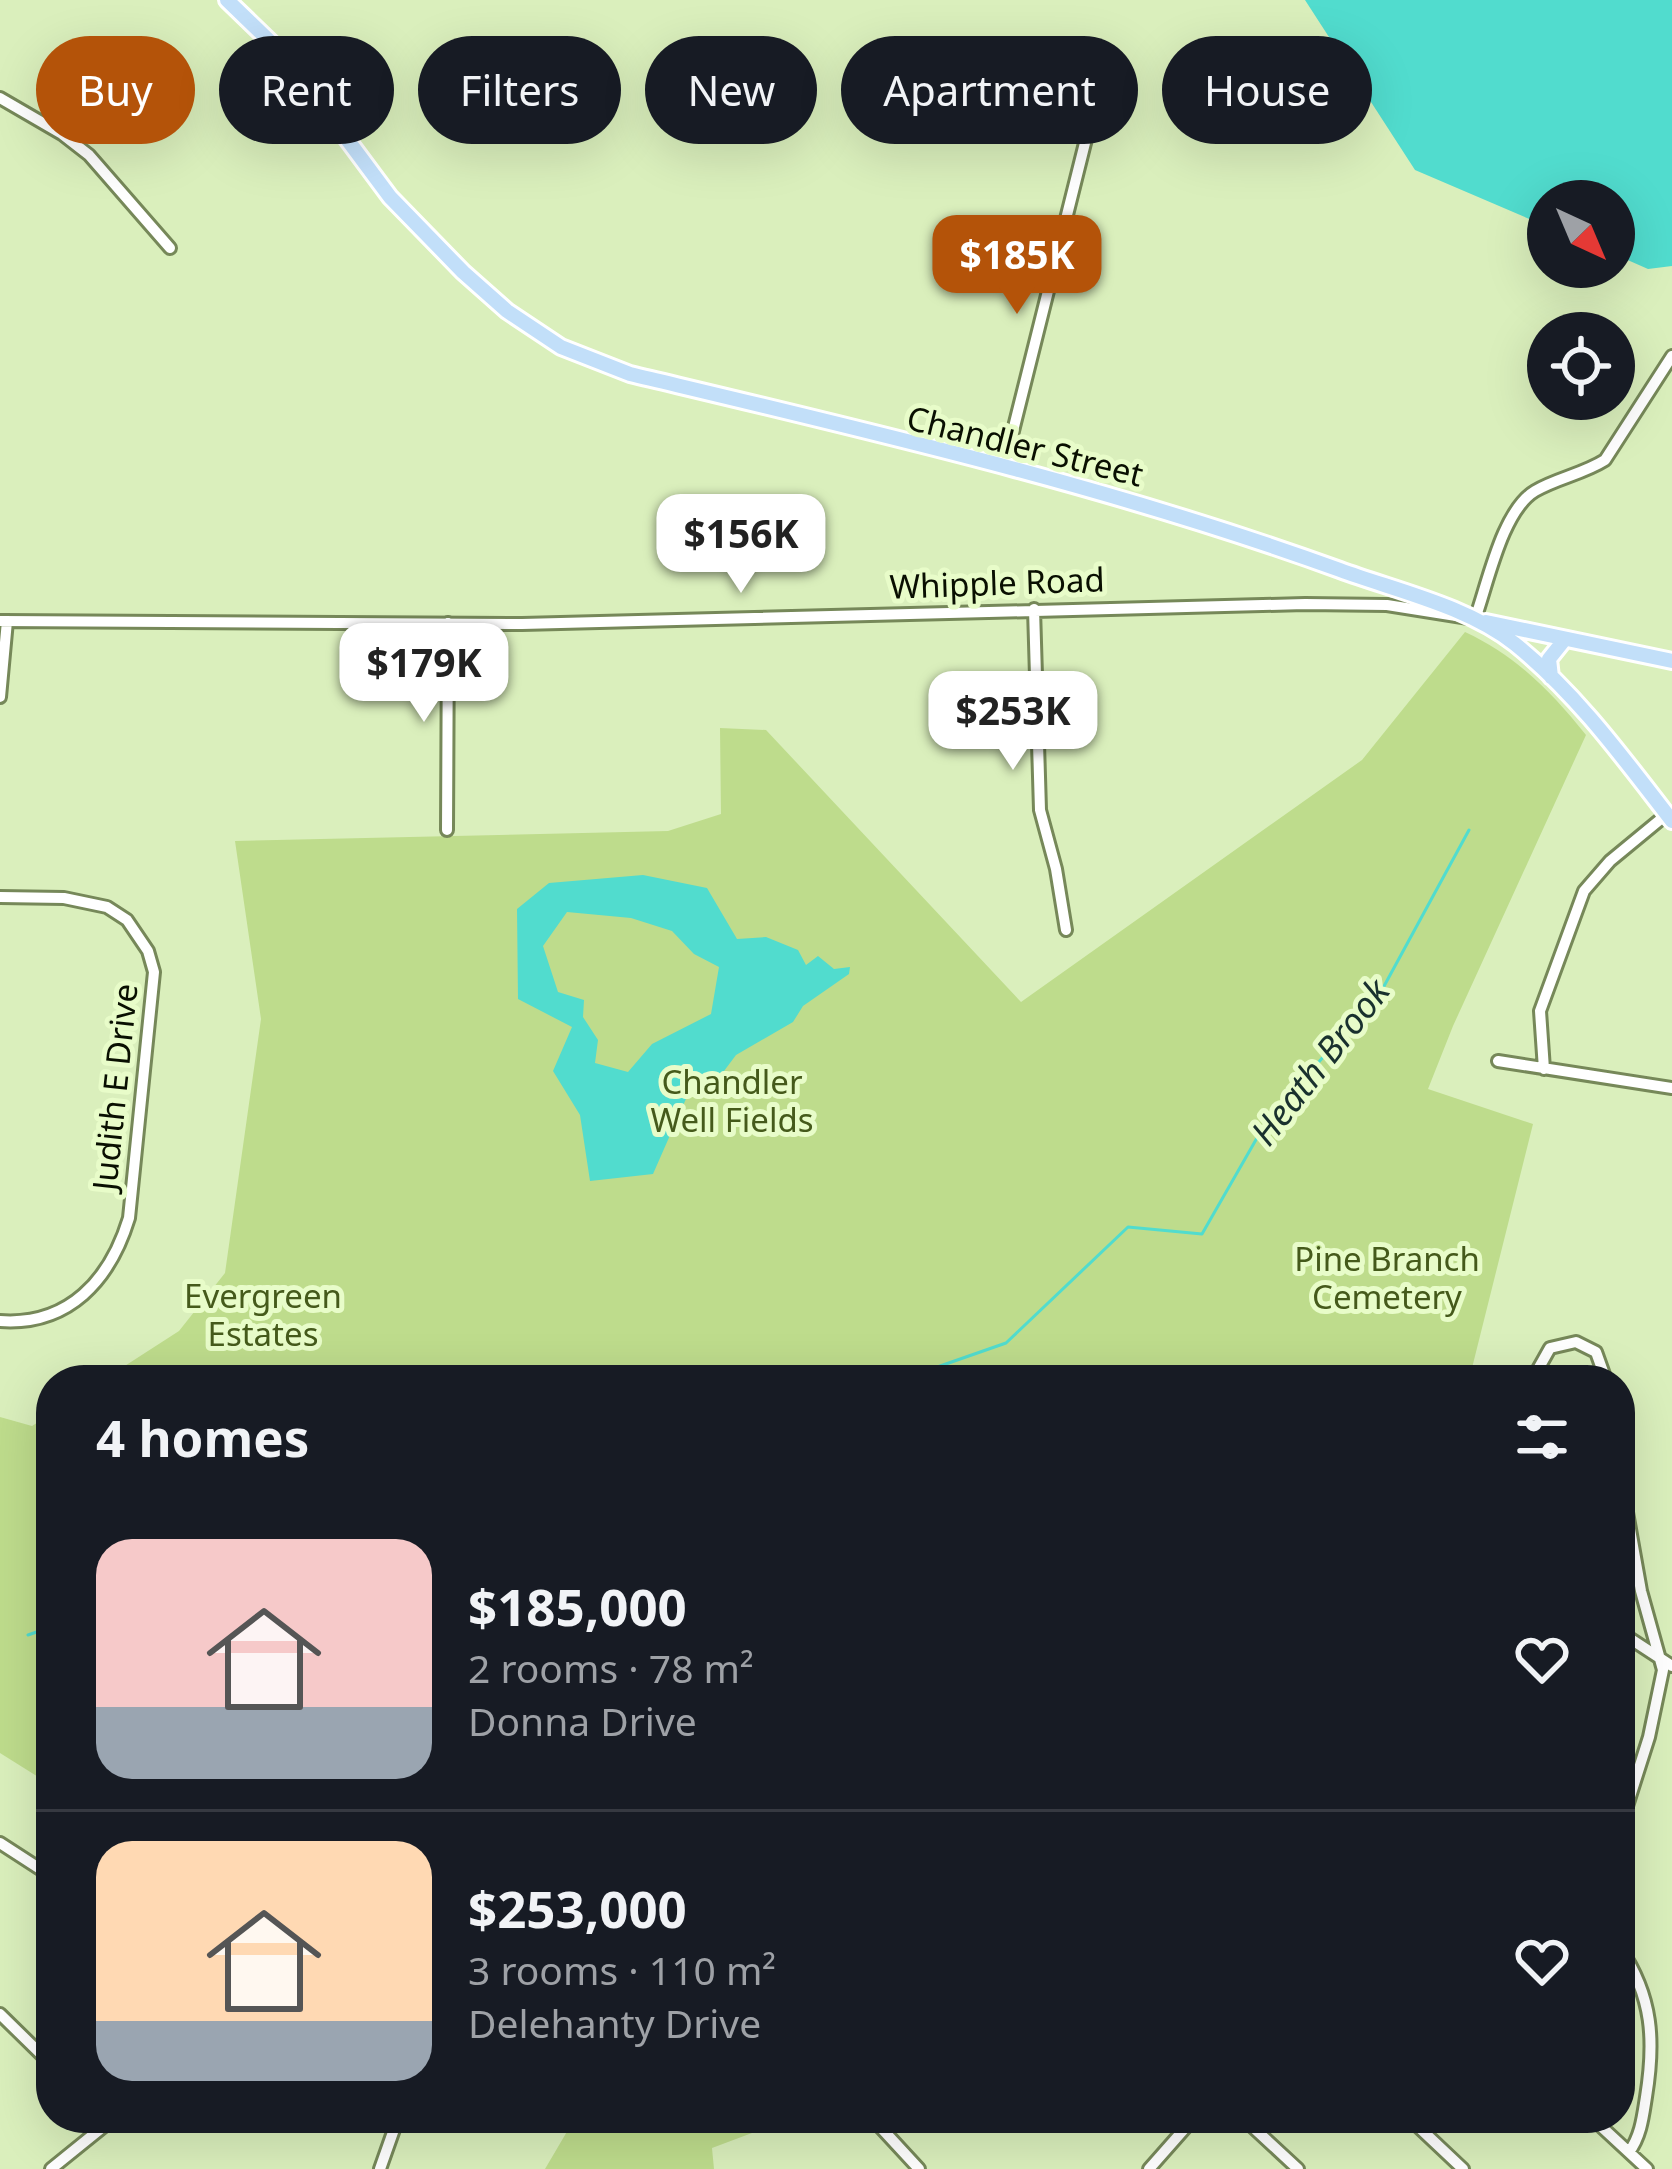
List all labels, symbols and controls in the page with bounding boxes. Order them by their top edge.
chip: Buy [36,36,195,144]
chip: Rent [219,36,394,144]
chip: Filters [418,36,621,144]
chip: New [645,36,817,144]
chip: Apartment [841,36,1138,144]
chip: House [1162,36,1372,144]
north arrow [1527,180,1635,288]
map controls [1527,180,1635,420]
pin: $185K [933,215,1101,317]
text: $185K [959,227,1075,280]
button: locate [1527,312,1635,420]
street label: Chandler Street [902,394,1148,497]
pin: $156K [657,494,825,596]
text: $156K [683,506,799,559]
street label: Whipple Road [889,556,1105,609]
pin: $179K [340,623,508,725]
text: $179K [366,635,482,688]
pin: $253K [929,671,1097,773]
text: $253K [955,683,1071,736]
water label: Heath Brook [1239,967,1401,1155]
street label: Judith E Drive [81,981,148,1196]
park label: Chandler Well Fields [650,1059,814,1142]
park label: Pine Branch Cemetery [1294,1236,1480,1319]
park label: Evergreen Estates [184,1273,342,1356]
text: 4 homes [96,1402,309,1472]
icon: filters [1509,1404,1575,1470]
text: $185,000 [468,1571,687,1641]
icon: home [192,1587,336,1731]
icon: heart [1509,1626,1575,1692]
text: 2 rooms · 78 m² [468,1641,754,1694]
text: Donna Drive [468,1694,697,1747]
text: $253,000 [468,1873,687,1943]
icon: home [192,1889,336,2033]
icon: heart [1509,1928,1575,1994]
text: 3 rooms · 110 m² [468,1943,776,1996]
text: Delehanty Drive [468,1996,761,2049]

